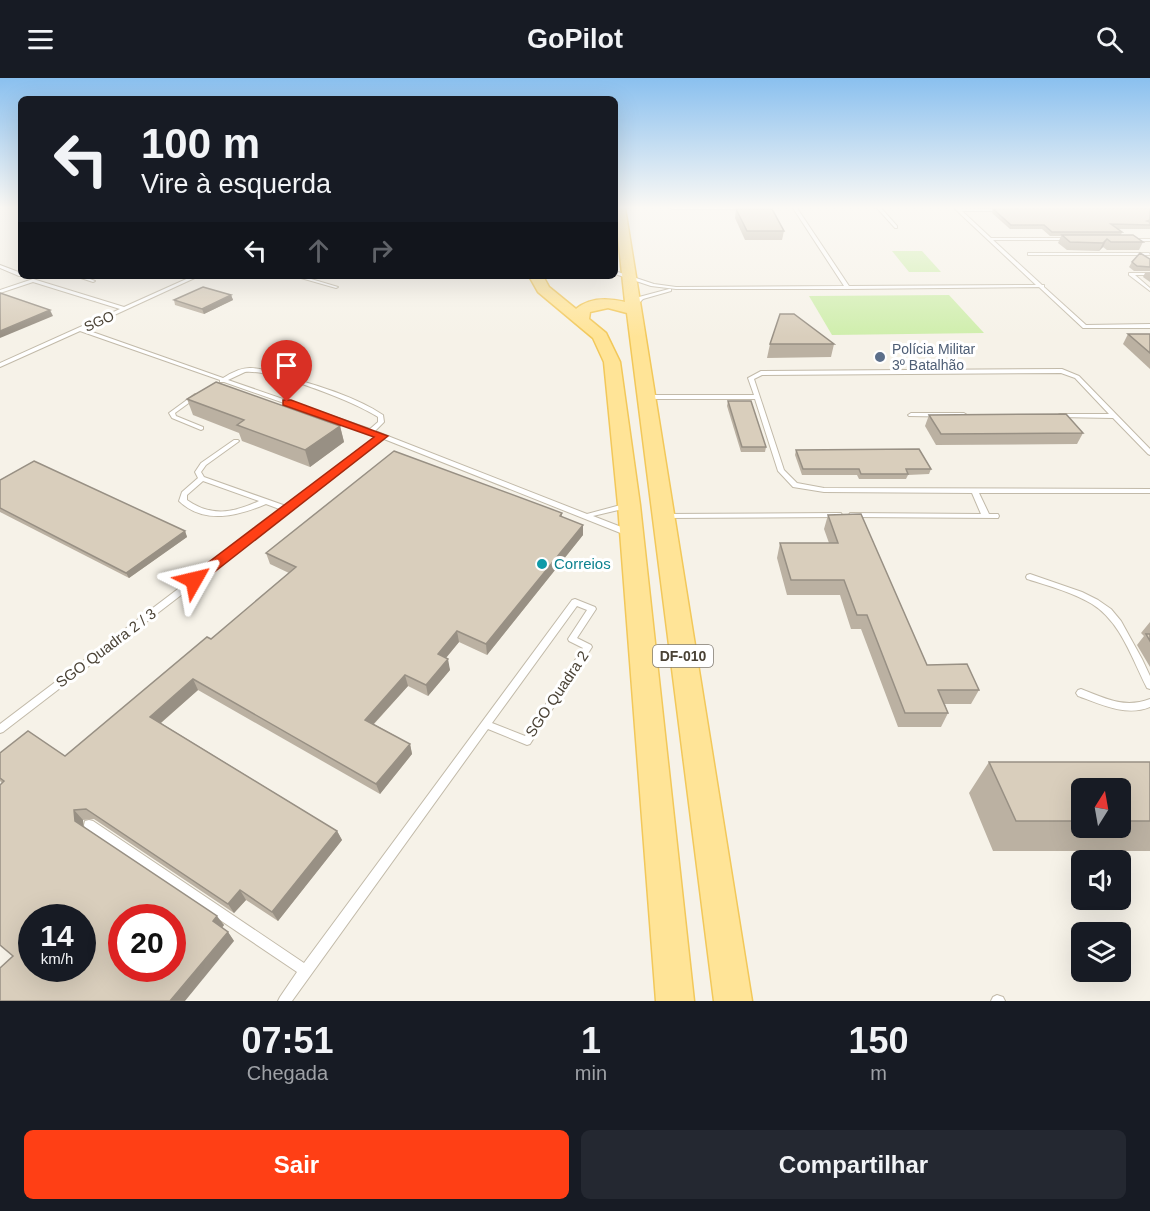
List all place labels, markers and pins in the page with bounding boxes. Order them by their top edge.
pin [261,340,312,402]
place label: Polícia Militar 3º Batalhão [892,341,976,373]
marker: Polícia Militar 3º Batalhão [873,350,887,364]
place label: Correios [554,555,611,572]
marker: Correios [535,557,549,571]

